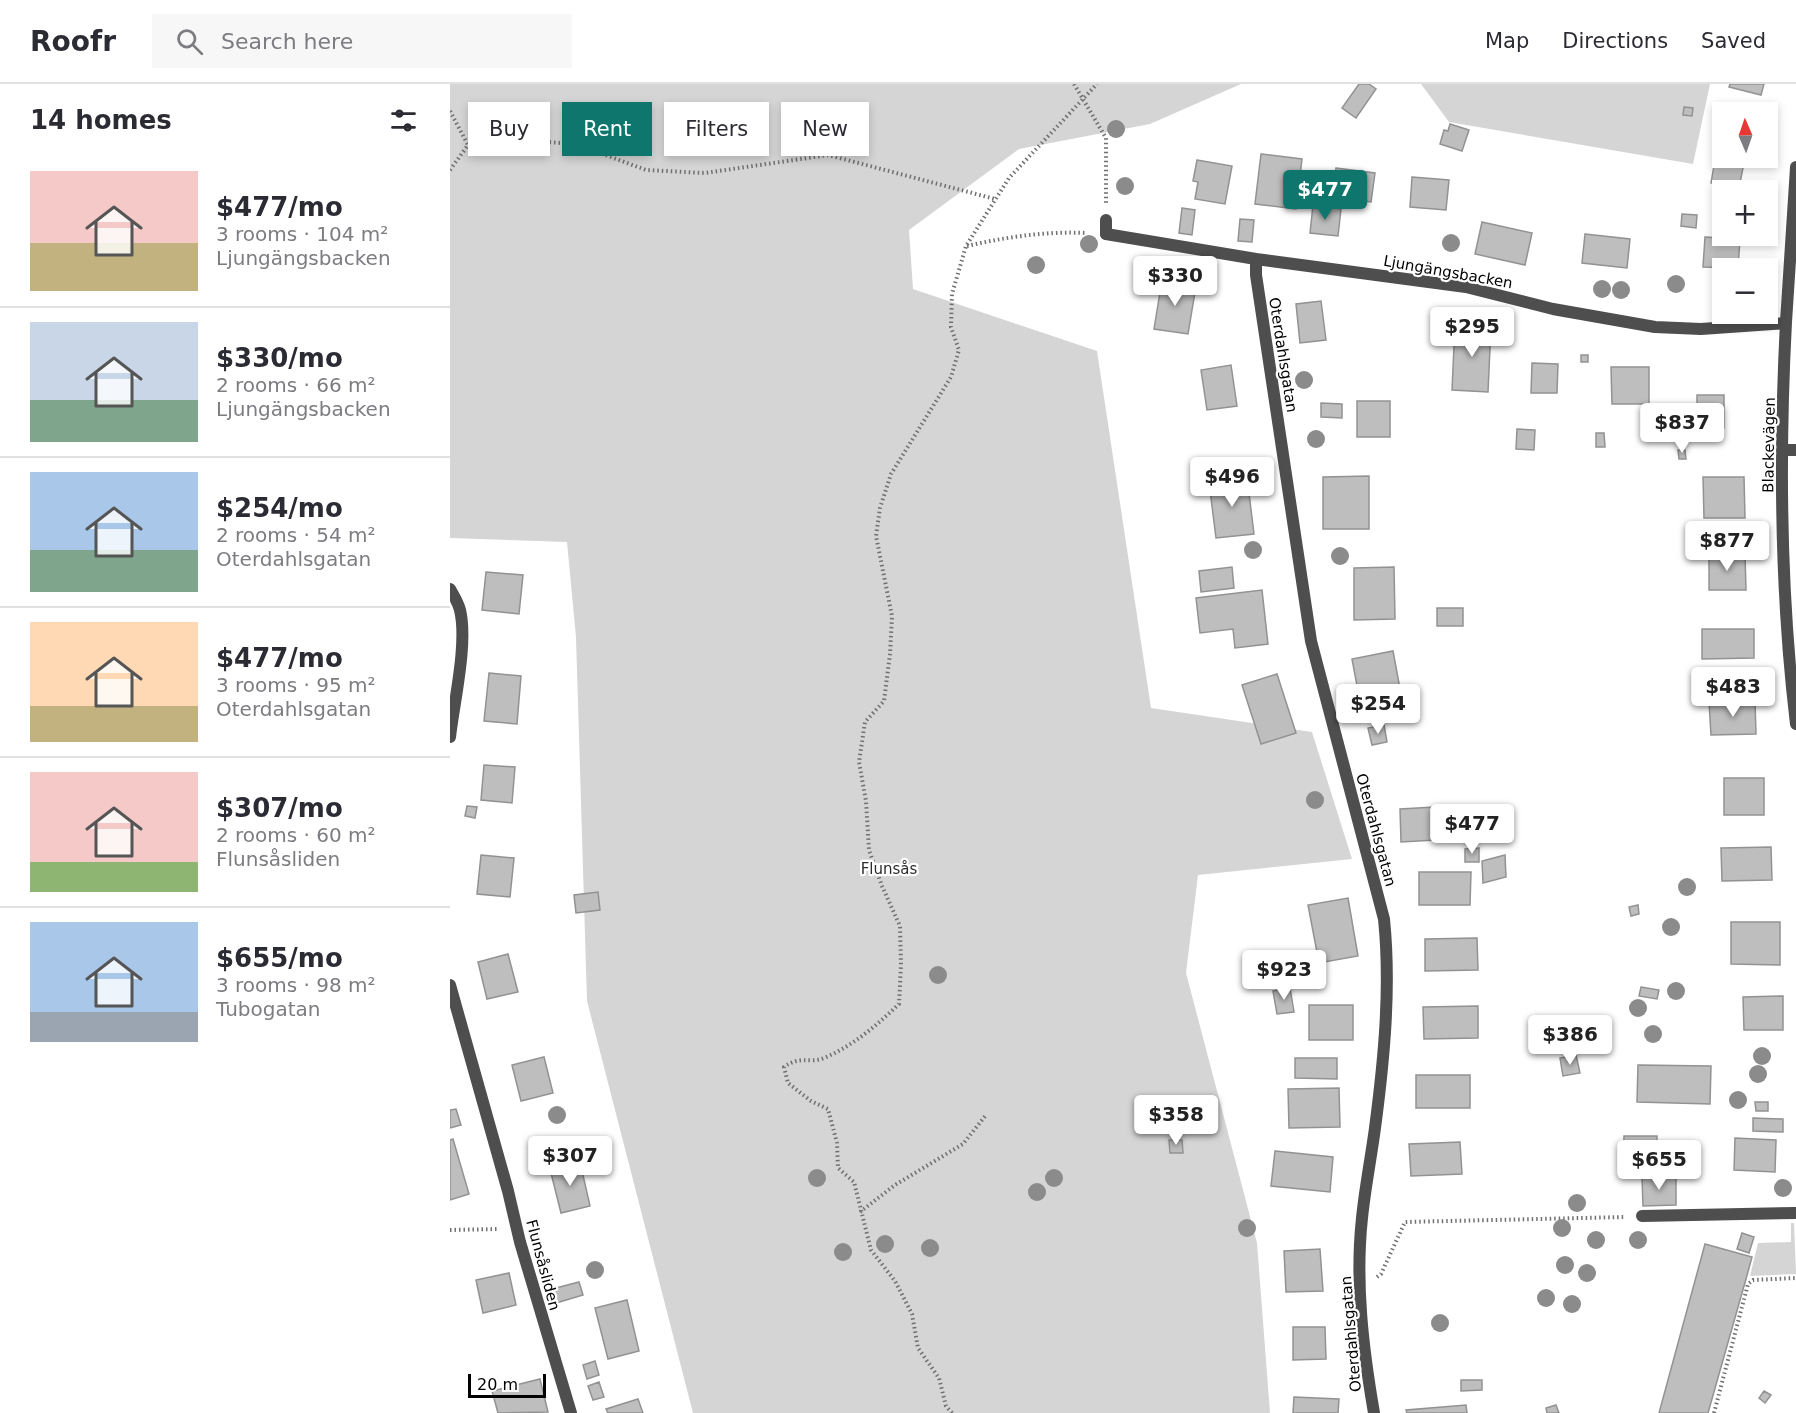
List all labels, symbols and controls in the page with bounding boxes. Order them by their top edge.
search box [152,14,572,68]
text: Roofr [30,25,116,58]
icon: search [173,25,206,58]
text: Search here [221,29,353,54]
text: Map [1485,29,1529,53]
text: Directions [1562,29,1668,53]
text: Saved [1701,29,1766,53]
chip: Buy [468,102,550,156]
chip: Rent [562,102,652,156]
chip: Filters [664,102,769,156]
chip: New [781,102,869,156]
north arrow [1712,102,1778,168]
map controls [1712,102,1778,324]
icon: filters [387,104,420,137]
text: 14 homes [30,105,172,135]
pin: $477 [1289,170,1361,221]
text: $477 [1297,177,1353,201]
button: + [1712,180,1778,246]
text: $477/mo [216,192,343,222]
icon: home [78,195,150,267]
text: 3 rooms · 104 m² [216,222,388,246]
text: Ljungängsbacken [216,246,391,270]
street label: Ljungängsbacken [1382,252,1514,292]
pin: $330 [1139,256,1211,307]
button: − [1712,258,1778,324]
text: $330 [1147,263,1203,287]
street label: Oterdahlsgatan [1265,296,1301,414]
pin: $295 [1436,307,1508,358]
text: $295 [1444,314,1500,338]
text: $330/mo [216,343,343,373]
icon: home [78,346,150,418]
text: 2 rooms · 66 m² [216,373,376,397]
text: Ljungängsbacken [216,397,391,421]
street label: Blackevägen [1759,397,1779,493]
pin: $837 [1646,403,1718,454]
text: $837 [1654,410,1710,434]
pin: $496 [1196,457,1268,508]
text: $496 [1204,464,1260,488]
text: $254/mo [216,493,343,523]
icon: home [78,496,150,568]
pin: $877 [1691,521,1763,572]
text: 2 rooms · 54 m² [216,523,376,547]
text: $877 [1699,528,1755,552]
text: Oterdahlsgatan [216,547,371,571]
text: $477/mo [216,643,343,673]
icon: home [78,646,150,718]
pin: $483 [1697,667,1769,718]
text: 3 rooms · 95 m² [216,673,376,697]
text: $483 [1705,674,1761,698]
pin: $254 [1342,684,1414,735]
text: $254 [1350,691,1406,715]
text: Oterdahlsgatan [216,697,371,721]
street label: Oterdahlsgatan [1352,771,1400,889]
text: $307/mo [216,793,343,823]
icon: home [78,796,150,868]
pin: $477 [1436,804,1508,855]
text: $477 [1444,811,1500,835]
text: 2 rooms · 60 m² [216,823,376,847]
text: Flunsåsliden [216,847,340,871]
park label: Flunsås [861,860,917,878]
text: $655/mo [216,943,343,973]
icon: home [78,946,150,1018]
pin: $923 [1248,950,1320,1001]
text: $923 [1256,957,1312,981]
text: 3 rooms · 98 m² [216,973,376,997]
text: Tubogatan [216,997,321,1021]
pin: $386 [1534,1015,1606,1066]
text: $386 [1542,1022,1598,1046]
pin: $358 [1140,1095,1212,1146]
text: $358 [1148,1102,1204,1126]
pin: $307 [534,1136,606,1187]
pin: $655 [1623,1140,1695,1191]
text: $307 [542,1143,598,1167]
text: $655 [1631,1147,1687,1171]
street label: Flunsåsliden [522,1218,564,1312]
street label: Oterdahlsgatan [1337,1275,1365,1393]
scale bar [468,1371,546,1398]
text: 20 m [477,1375,518,1394]

